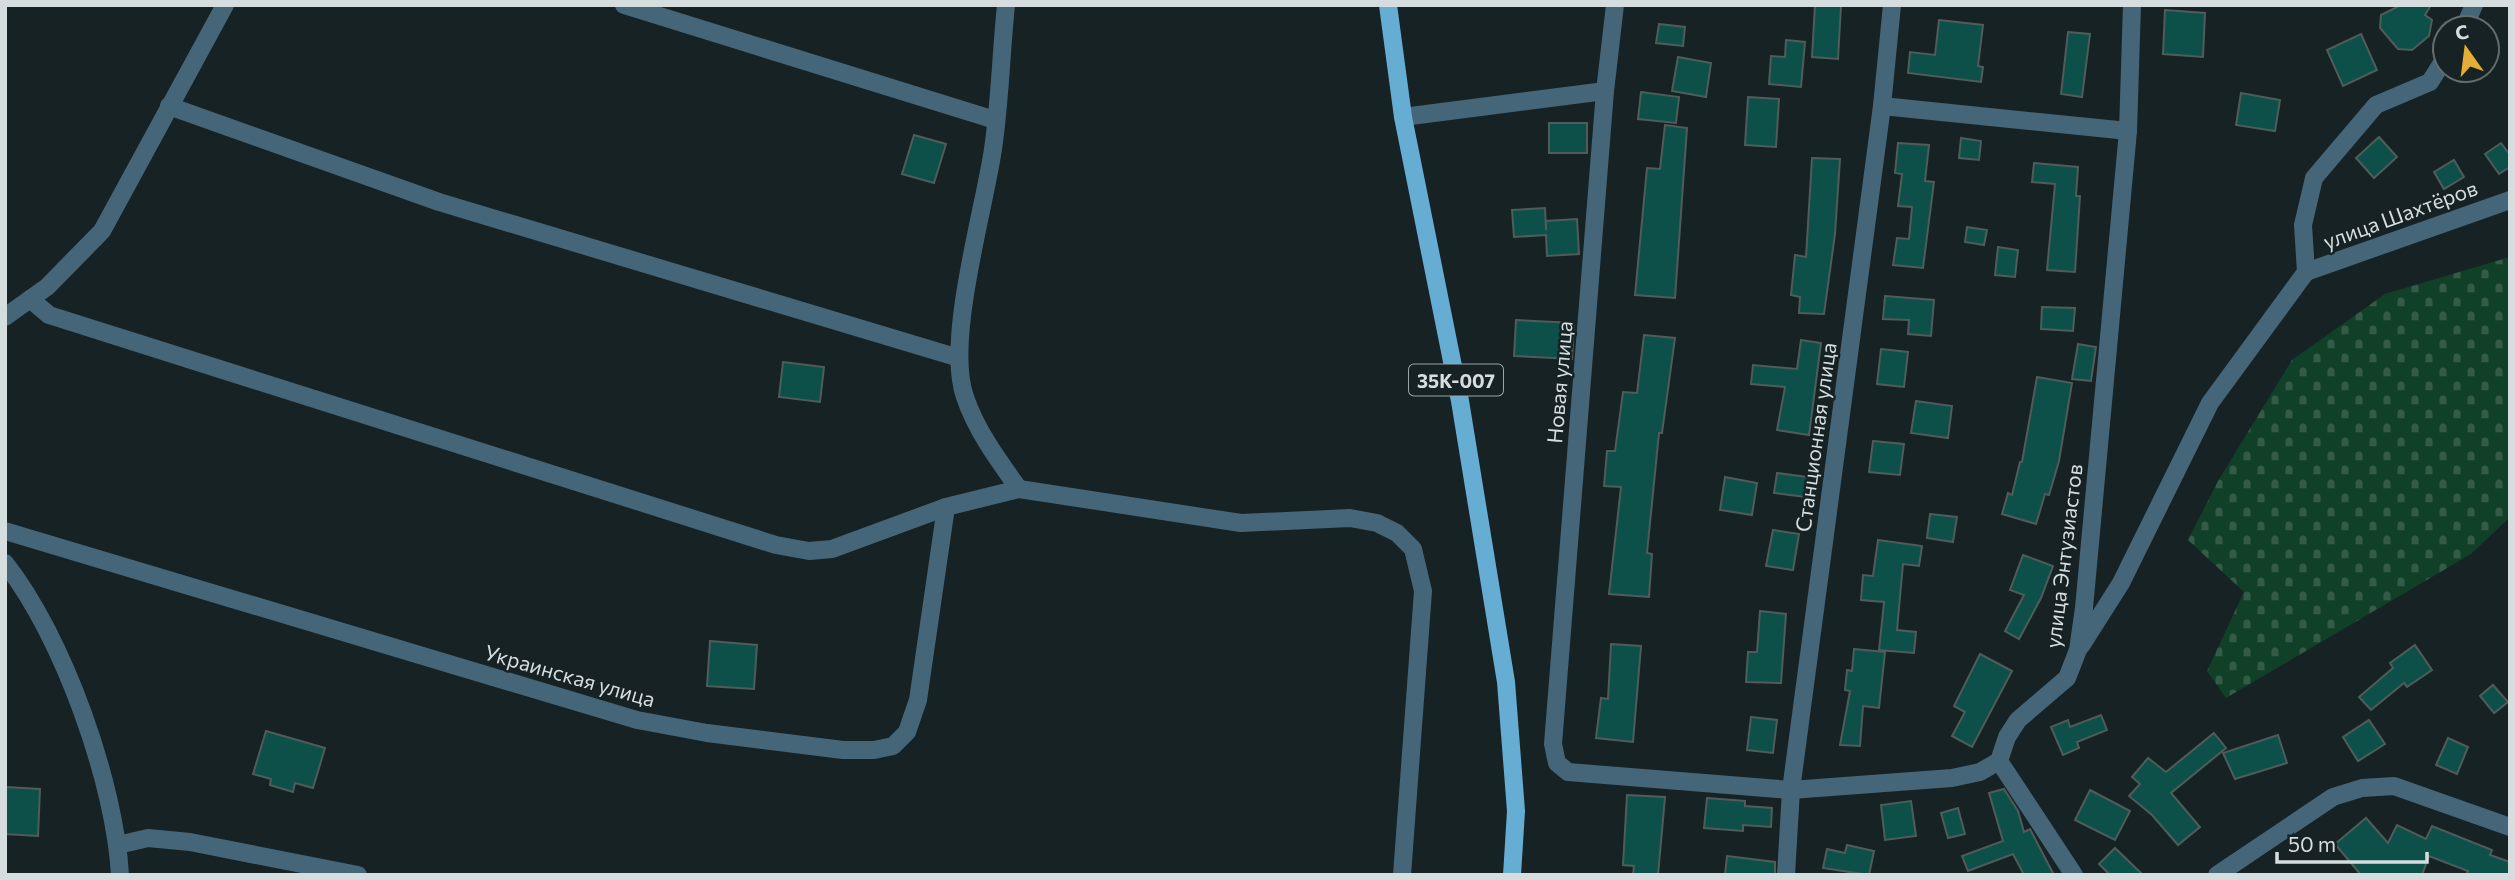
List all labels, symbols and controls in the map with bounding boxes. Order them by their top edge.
north arrow [2431,14,2501,84]
text: С [2453,19,2471,45]
street label: улица Шахтёров [2319,175,2481,253]
street label: Новая улица [1541,320,1577,444]
street label: Станционная улица [1789,341,1841,533]
road number: 35К-007 [1409,364,1503,396]
street label: улица Энтузиастов [2039,462,2087,650]
street label: Украинская улица [482,639,658,711]
scale bar [2277,820,2428,864]
text: 50 m [2288,831,2336,856]

